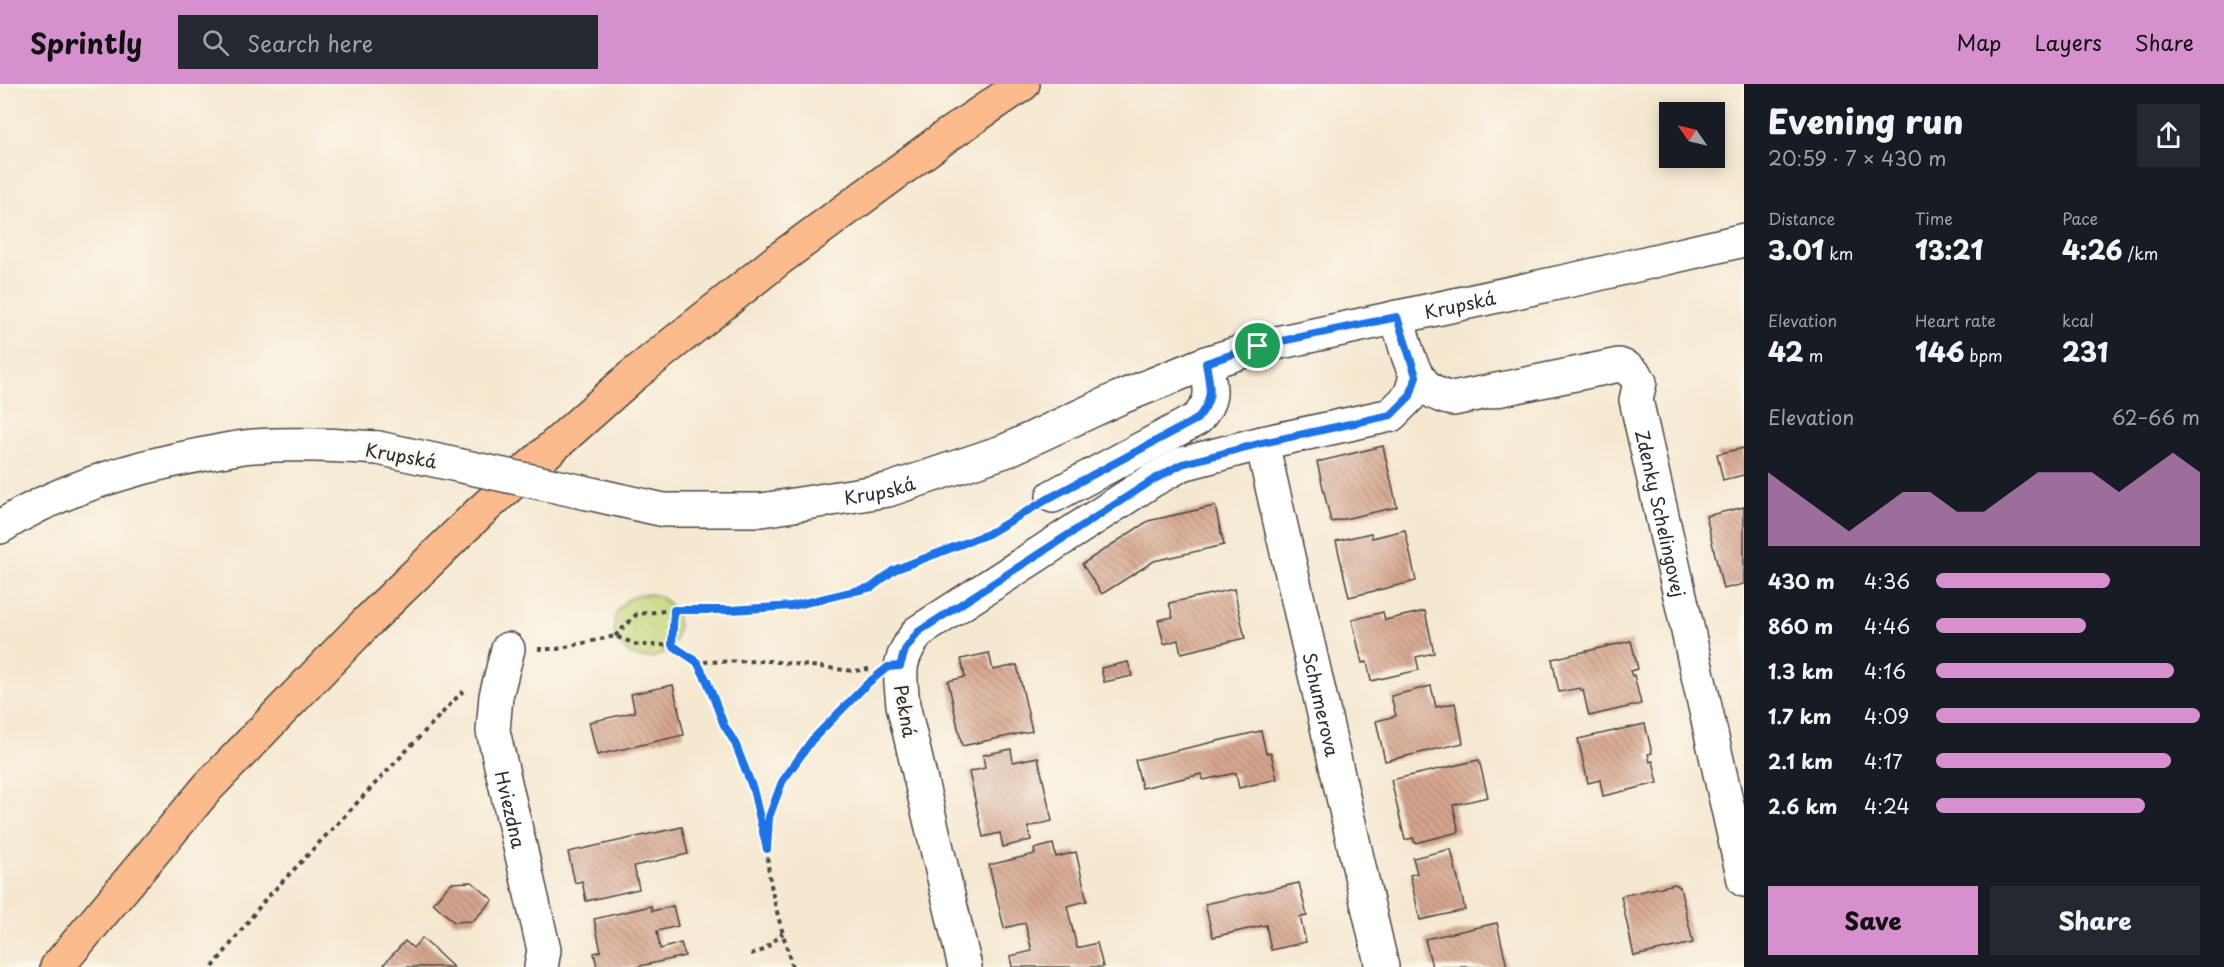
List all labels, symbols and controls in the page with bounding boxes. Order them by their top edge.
search box [178,15,598,69]
text: Sprintly [30,21,142,64]
icon: search [199,26,232,59]
text: Search here [247,26,373,59]
text: Map [1957,26,2001,58]
text: Layers [2034,26,2102,58]
text: Share [2135,26,2194,58]
text: Evening run [1768,95,1963,145]
north arrow [1659,102,1725,168]
map controls [1659,102,1725,168]
button: share [2137,104,2200,167]
text: 20:59 · 7 × 430 m [1768,143,1946,173]
text: Distance [1768,206,1835,230]
text: Time [1915,206,1953,230]
text: Pace [2062,206,2098,230]
text: 3.01 [1768,230,1824,269]
text: 13:21 [1915,230,1983,269]
text: 4:26 [2062,230,2122,269]
text: km [1824,241,1853,265]
text: /km [2122,241,2158,265]
street label: Krupská [1422,283,1499,325]
text: Elevation [1768,308,1837,332]
text: Heart rate [1915,308,1996,332]
text: kcal [2062,308,2094,332]
pin [1232,320,1283,371]
icon: arrive [1241,329,1274,362]
text: 42 [1768,332,1804,371]
text: 146 [1915,332,1964,371]
text: 231 [2062,332,2108,371]
text: m [1804,343,1823,367]
text: bpm [1964,343,2003,367]
text: Elevation [1768,402,1854,432]
text: 62–66 m [2112,402,2200,432]
street label: Zdenky Schelingovej [1630,427,1693,600]
street label: Krupská [363,435,440,475]
street label: Krupská [842,468,919,510]
text: 430 m [1768,566,1835,596]
text: 4:36 [1864,566,1910,596]
text: 860 m [1768,611,1833,641]
text: 4:46 [1864,611,1910,641]
street label: Schumerova [1297,649,1347,759]
text: 1.3 km [1768,656,1834,686]
text: 4:16 [1864,656,1906,686]
street label: Pekná [888,683,924,740]
text: 1.7 km [1768,701,1831,731]
text: 4:09 [1864,701,1909,731]
text: 2.1 km [1768,746,1833,776]
text: 4:17 [1864,746,1903,776]
street label: Hviezdna [489,768,533,851]
text: 2.6 km [1768,791,1837,821]
text: 4:24 [1864,791,1910,821]
button: Save [1768,886,1978,955]
button: Share [1990,886,2200,955]

